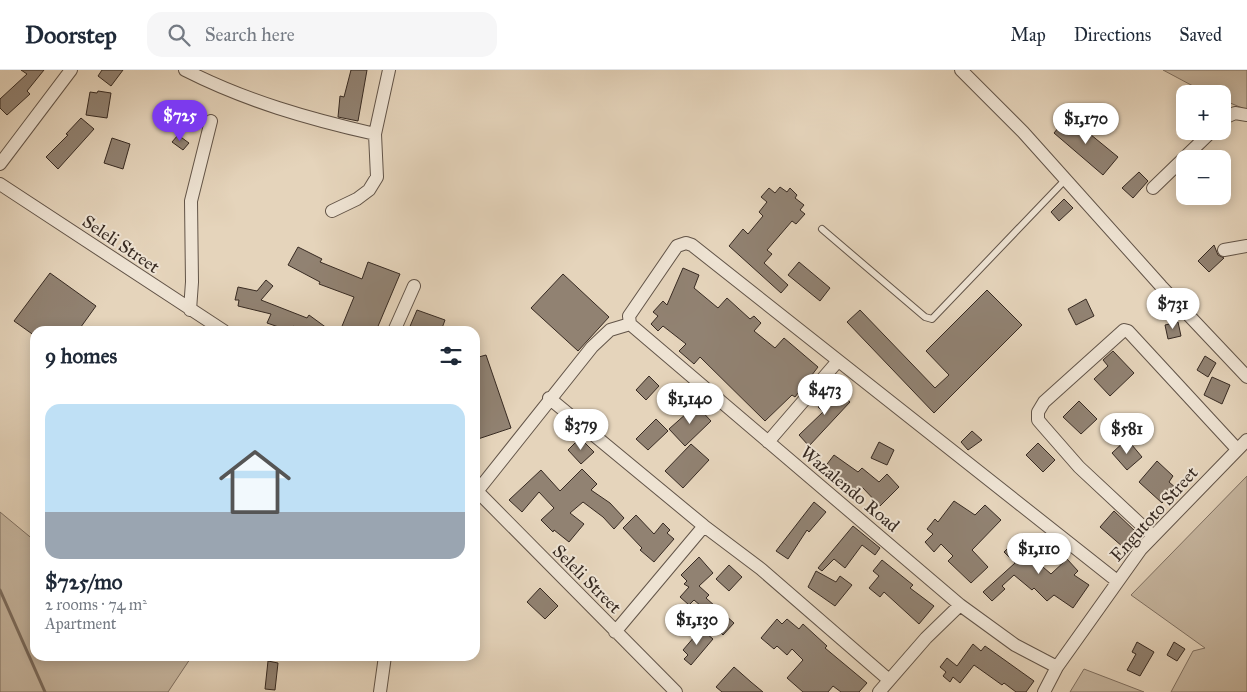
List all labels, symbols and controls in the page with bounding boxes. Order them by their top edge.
search box [147,12,497,57]
text: Doorstep [25,20,117,50]
icon: search [165,21,193,49]
text: Search here [205,23,295,46]
text: Map [1010,24,1046,46]
text: Directions [1074,24,1151,46]
text: Saved [1179,24,1222,46]
map controls [1176,85,1231,205]
button: + [1176,85,1231,140]
pin: $725 [150,100,210,142]
pin: $1,170 [1045,102,1127,145]
text: $725 [163,106,197,125]
text: $1,170 [1064,109,1108,128]
button: − [1176,150,1231,205]
street label: Seleli Street [78,210,164,278]
pin: $731 [1143,288,1203,330]
text: $731 [1158,294,1188,313]
icon: filters [437,342,465,370]
text: 9 homes [45,343,117,369]
pin: $473 [795,374,855,416]
text: $473 [809,380,841,399]
pin: $1,140 [649,382,731,425]
text: $1,140 [668,389,712,408]
pin: $379 [551,408,611,451]
pin: $581 [1097,412,1157,455]
text: $379 [564,415,598,434]
text: $581 [1111,419,1143,438]
icon: home [210,437,300,527]
street label: Wazalendo Road [796,441,904,537]
street label: Engutoto Street [1105,461,1204,567]
pin: $1,110 [998,532,1080,575]
text: $1,110 [1018,539,1060,558]
street label: Seleli Street [548,540,627,619]
text: $725/mo [45,569,122,595]
text: 2 rooms · 74 m² [45,595,147,614]
pin: $1,130 [656,604,738,646]
text: $1,130 [676,610,718,629]
text: Apartment [45,614,117,633]

